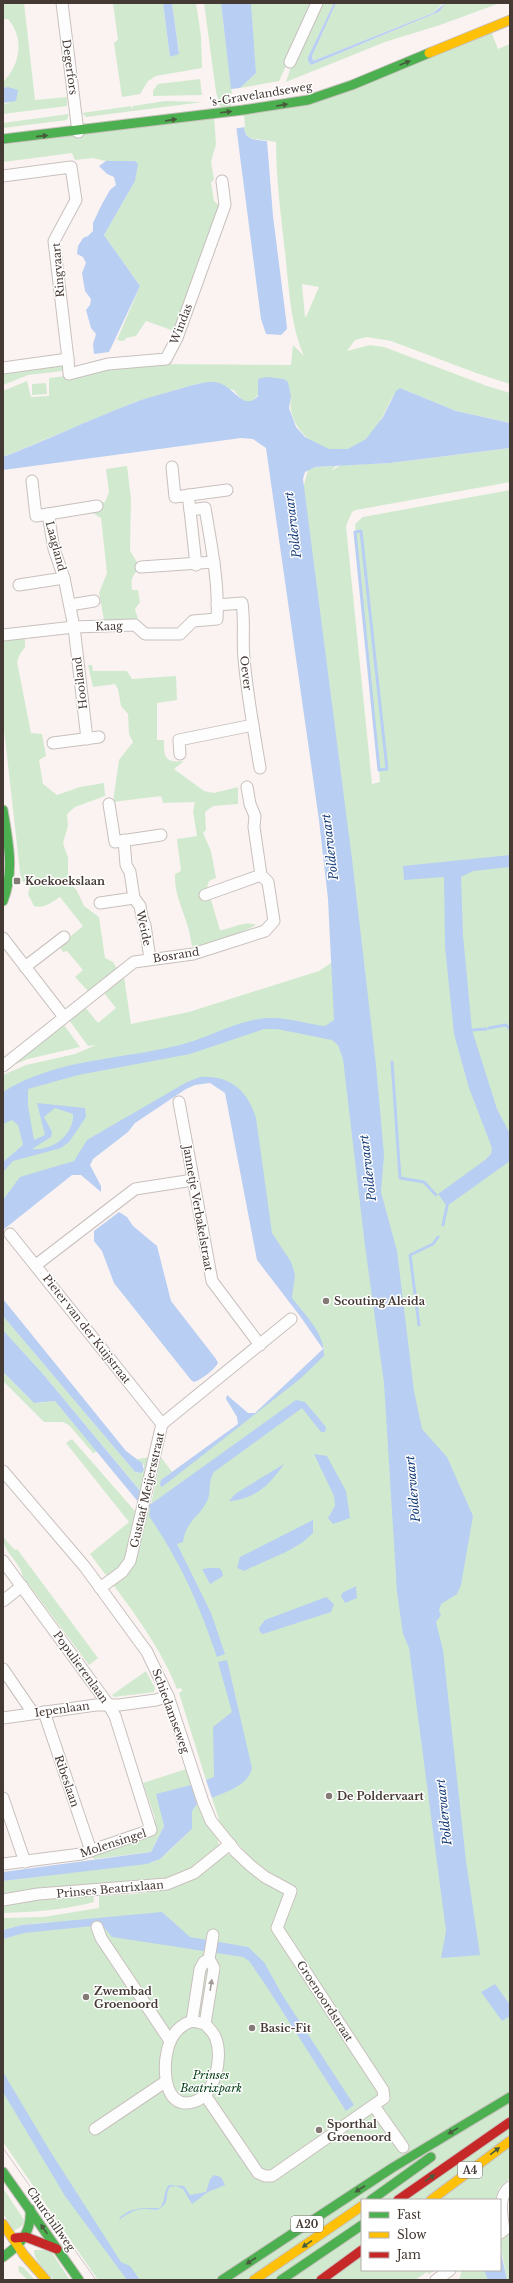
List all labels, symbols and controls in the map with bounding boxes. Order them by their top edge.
street label: Degerfors [59,38,81,96]
one-way arrow [399,60,411,66]
street label: 's-Gravelandseweg [209,79,314,109]
one-way arrow [276,102,288,108]
one-way arrow [220,109,232,116]
one-way arrow [165,116,177,123]
one-way arrow [36,132,48,139]
street label: Ringvaart [49,241,67,298]
street label: Windas [166,302,195,347]
water label: Poldervaart [281,490,304,560]
street label: Laagland [43,519,70,573]
street label: Kaag [95,619,123,633]
street label: Hooiland [70,655,90,710]
street label: Oever [237,655,255,692]
water label: Poldervaart [318,812,341,882]
place label: Koekoekslaan [25,874,105,888]
marker: Koekoekslaan [12,876,22,886]
street label: Weide [133,908,155,947]
street label: Bosrand [152,944,201,966]
water label: Poldervaart [356,1133,379,1203]
street label: Jannetje Verbakelstraat [180,1142,216,1273]
street label: Pieter van der Kuijstraat [40,1272,135,1387]
place label: Scouting Aleida [334,1294,426,1308]
marker: Scouting Aleida [321,1296,331,1306]
street label: Gustaaf Meijersstraat [127,1430,167,1549]
water label: Poldervaart [402,1455,423,1524]
street label: Populierenlaan [50,1628,112,1706]
street label: Schiedamseweg [149,1667,193,1756]
street label: Iepenlaan [34,1698,91,1720]
street label: Ribeslaan [52,1753,83,1809]
water label: Poldervaart [432,1778,455,1847]
place label: De Poldervaart [337,1789,425,1803]
marker: De Poldervaart [324,1791,334,1801]
street label: Molensingel [78,1826,148,1860]
street label: Prinses Beatrixlaan [56,1877,165,1901]
street label: Groenoordstraat [294,1958,357,2045]
one-way arrow [208,1979,214,1991]
place label: Zwembad Groenoord [94,1984,159,2011]
marker: Zwembad Groenoord [81,1992,91,2002]
place label: Basic-Fit [260,2021,312,2035]
marker: Basic-Fit [247,2023,257,2033]
park label: Prinses Beatrixpark [179,2068,242,2095]
place label: Sporthal Groenoord [327,2117,392,2144]
marker: Sporthal Groenoord [314,2125,324,2135]
one-way arrow [447,2128,459,2135]
one-way arrow [490,2147,501,2156]
road number: A4 [458,2162,482,2178]
one-way arrow [425,2174,435,2182]
street label: Churchillweg [24,2184,79,2254]
one-way arrow [354,2185,365,2193]
legend [361,2199,501,2271]
text: Fast [397,2207,422,2222]
road number: A20 [291,2216,323,2232]
one-way arrow [40,2224,48,2234]
text: Slow [397,2227,427,2242]
one-way arrow [302,2240,312,2248]
text: Jam [395,2247,421,2262]
one-way arrow [246,2257,256,2265]

